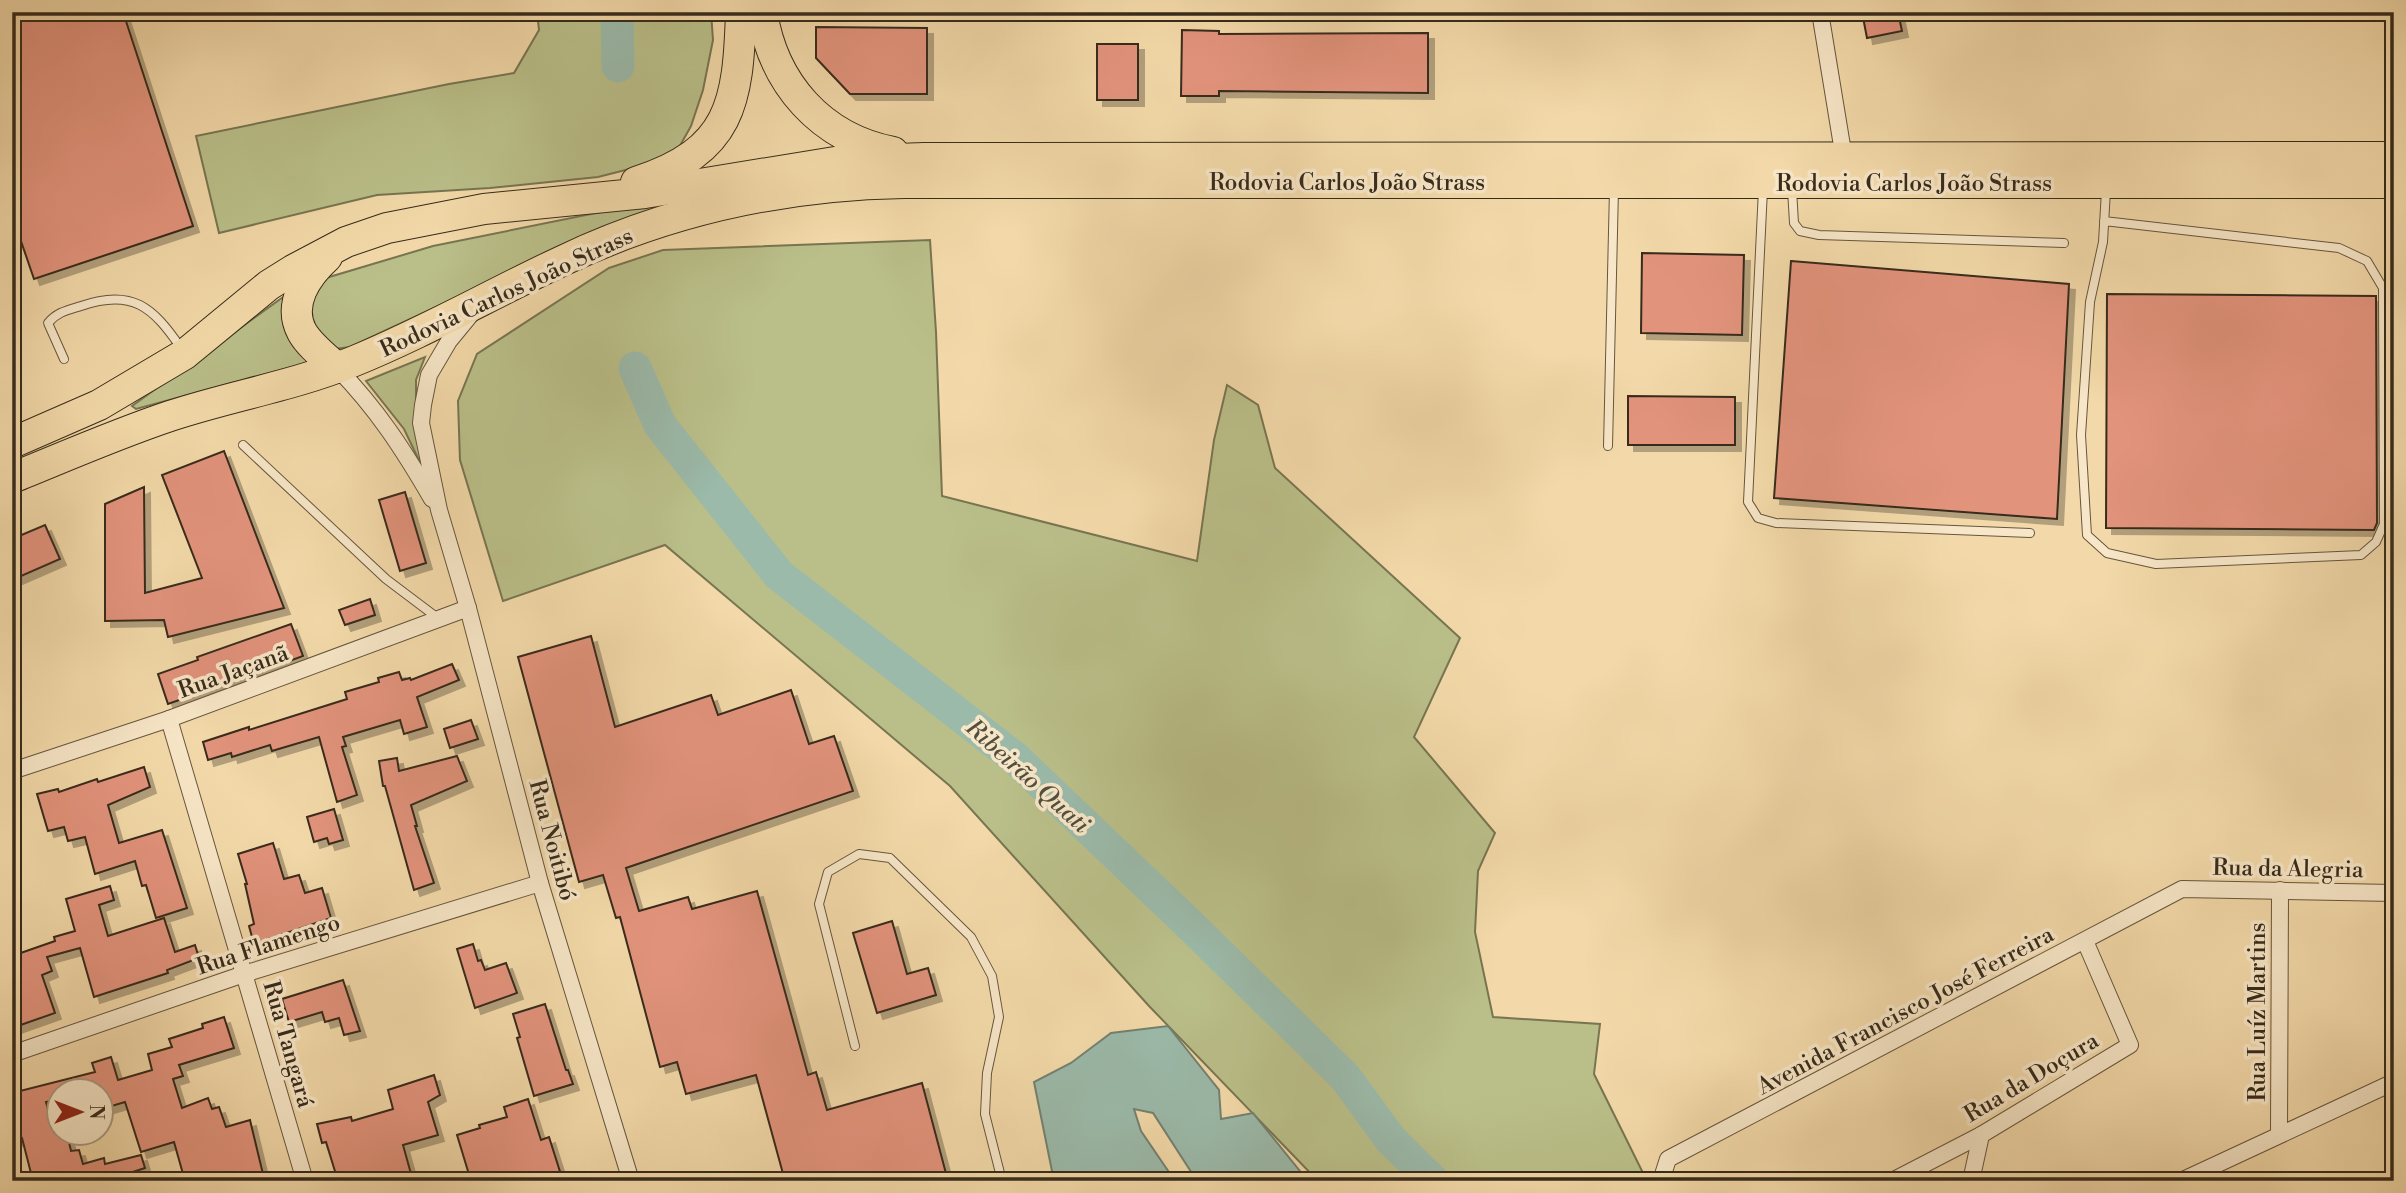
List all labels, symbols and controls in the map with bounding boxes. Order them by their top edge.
street label: Rodovia Carlos João Strass [1209,169,1485,197]
street label: Rodovia Carlos João Strass [1776,170,2052,198]
street label: Rodovia Carlos João Strass [375,222,637,364]
street label: Rua Jaçanã [174,639,293,705]
water label: Ribeirão Quati [958,713,1096,841]
street label: Rua Noitibó [522,777,582,904]
street label: Rua da Alegria [2212,854,2364,884]
street label: Rua Flamengo [193,909,344,981]
street label: Avenida Francisco José Ferreira [1751,920,2059,1102]
street label: Rua Luíz Martins [2244,922,2272,1102]
street label: Rua Tangará [257,978,320,1111]
street label: Rua da Doçura [1959,1027,2104,1129]
north arrow [46,1078,116,1148]
text: N [84,1104,108,1120]

